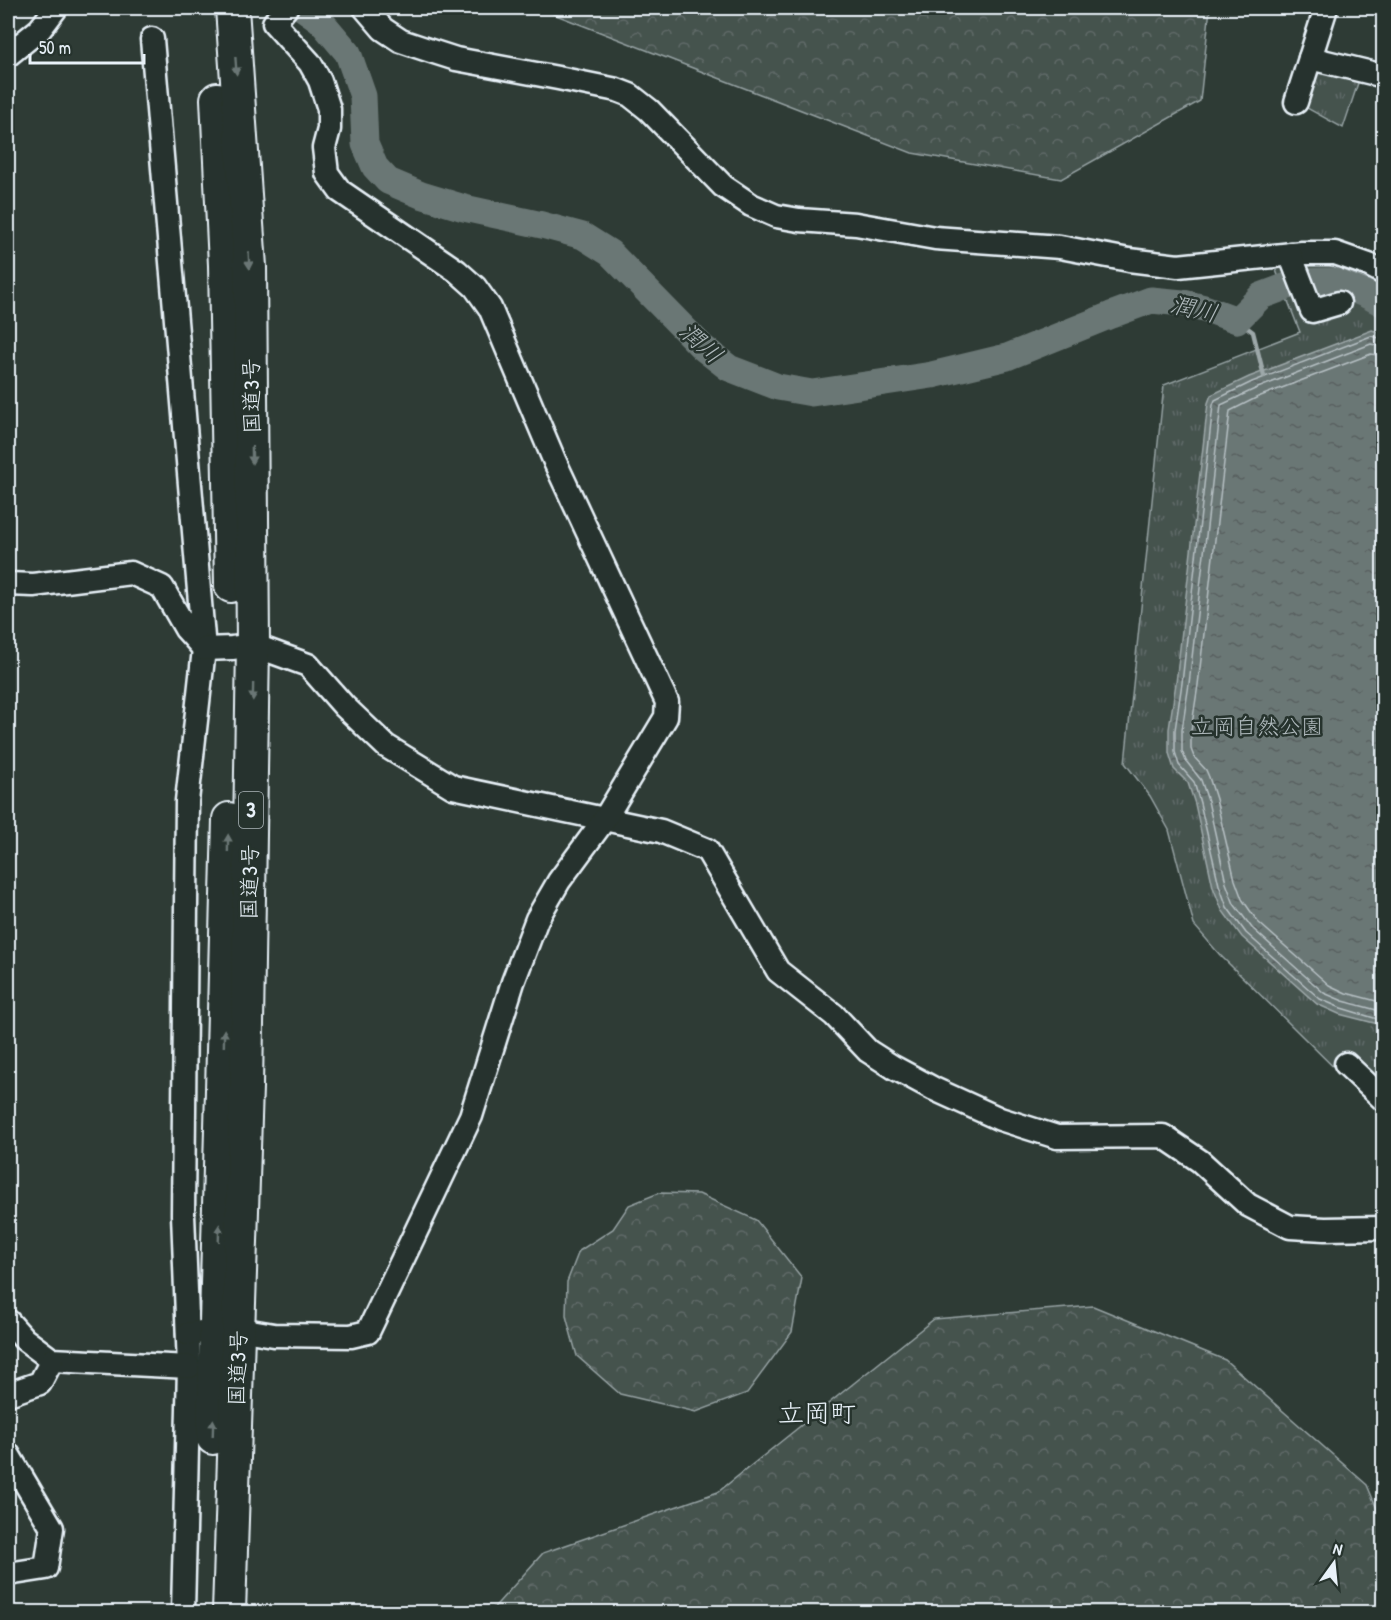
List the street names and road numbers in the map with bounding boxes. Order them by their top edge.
street label: 国道3号 [235,358,267,434]
road number: 3 [239,792,263,828]
street label: 国道3号 [233,844,265,920]
street label: 国道3号 [221,1330,253,1406]

